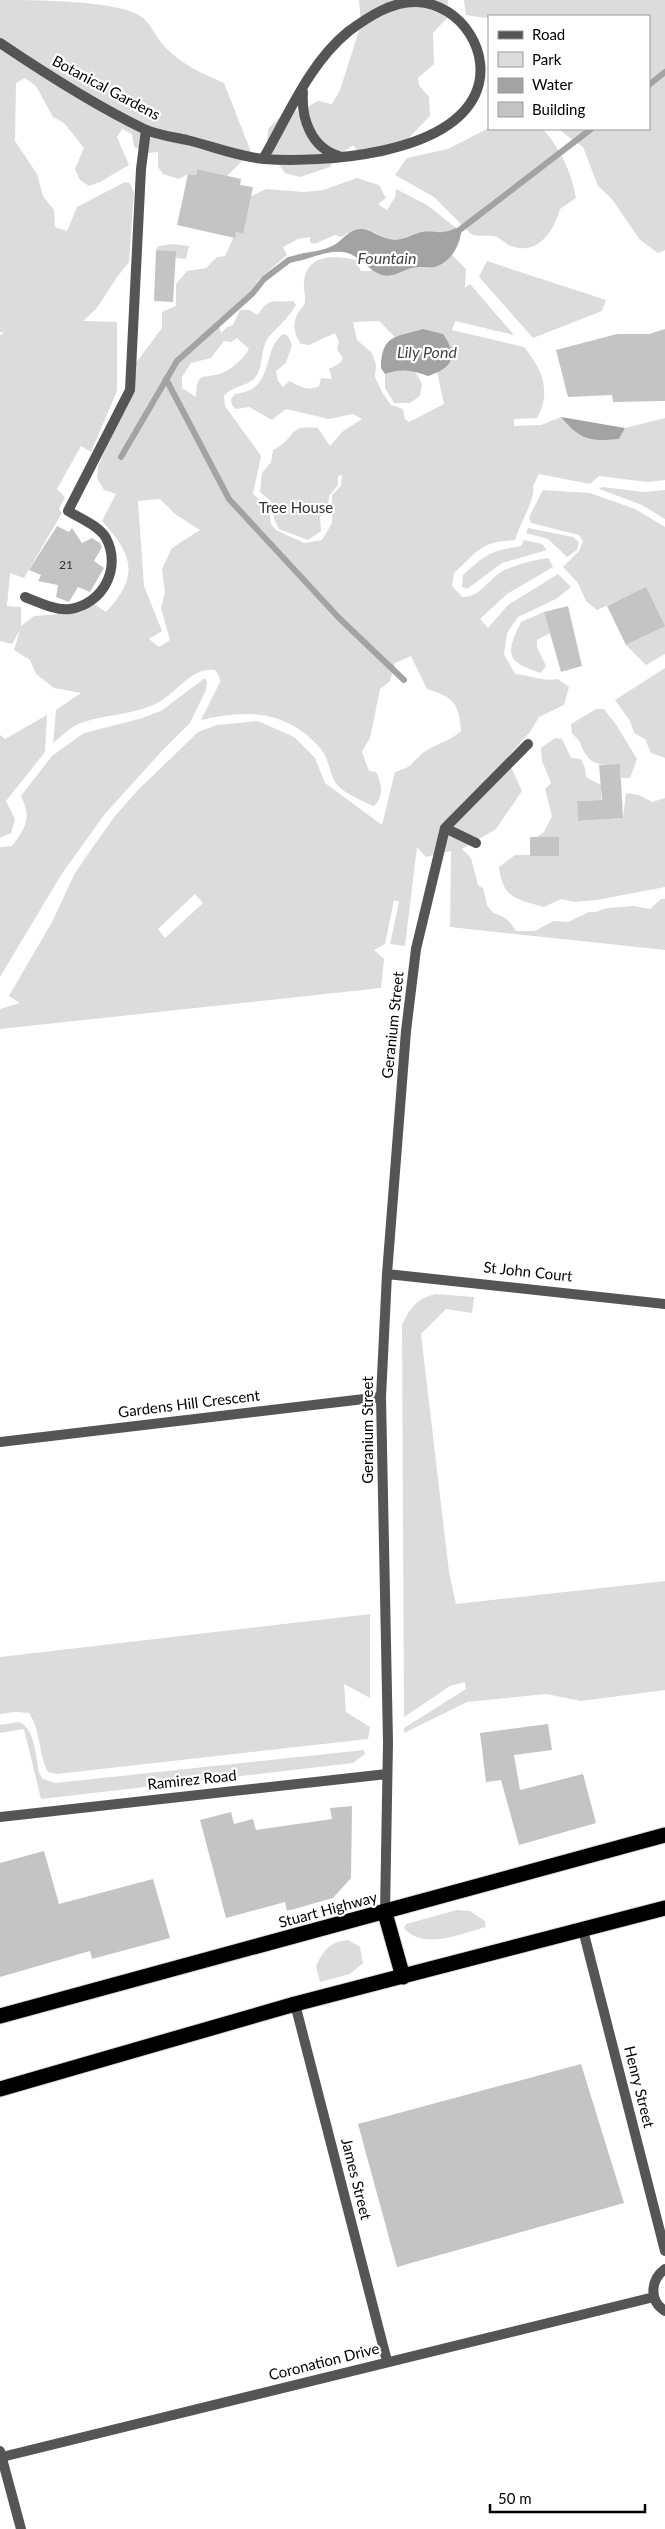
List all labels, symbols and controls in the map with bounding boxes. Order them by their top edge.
legend [488,15,650,130]
text: Road [532,25,565,43]
text: Park [532,50,562,68]
street label: Botanical Gardens [49,51,163,123]
text: Water [532,75,573,93]
text: Building [532,100,585,118]
water label: Fountain [358,248,416,267]
water label: Lily Pond [397,342,457,361]
park label: Tree House [259,498,333,516]
house number: 21 [59,557,73,572]
street label: Geranium Street [377,970,407,1079]
street label: St John Court [483,1257,574,1285]
street label: Geranium Street [358,1376,376,1484]
street label: Gardens Hill Crescent [117,1385,261,1421]
street label: Ramirez Road [146,1765,237,1793]
street label: Stuart Highway [276,1887,379,1931]
street label: Henry Street [621,2044,659,2130]
street label: James Street [338,2136,376,2222]
street label: Coronation Drive [267,2339,381,2383]
scale bar [490,2482,645,2514]
text: 50 m [498,2489,532,2507]

